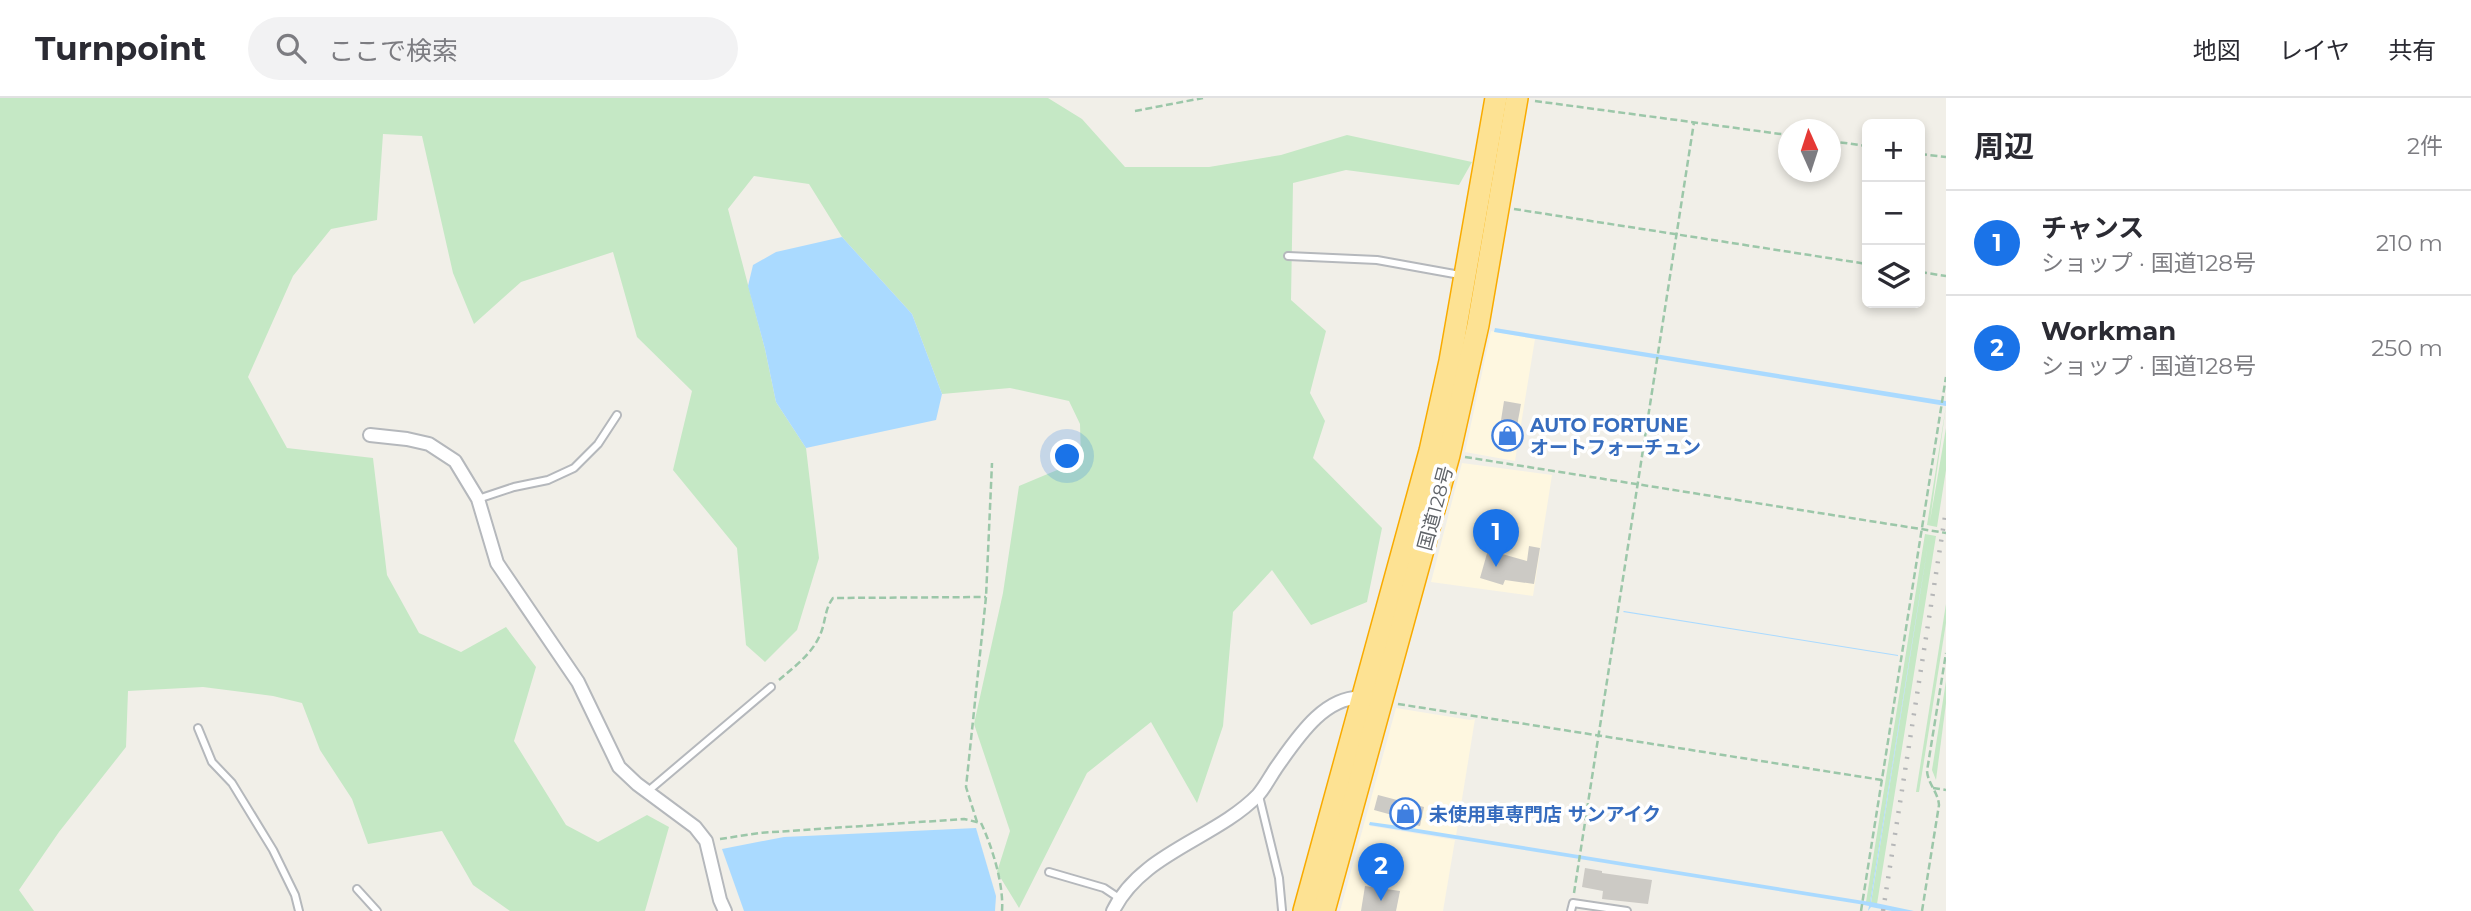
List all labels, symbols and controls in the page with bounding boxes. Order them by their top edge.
search box [248,17,738,80]
text: Turnpoint [35,28,206,68]
icon: search [272,29,310,67]
text: ここで検索 [328,35,458,67]
text: 地図 [2193,36,2241,65]
text: レイヤ [2279,36,2350,65]
text: 共有 [2388,36,2436,65]
north arrow [1778,119,1841,182]
map controls [1862,119,1925,308]
button: + [1862,119,1925,182]
text: 周辺 [1974,128,2034,165]
text: 2件 [2407,132,2443,160]
button: − [1862,182,1925,245]
text: チャンス [2041,212,2144,244]
text: 1 [1992,229,2002,257]
text: 210 m [2376,229,2443,257]
button: layers [1862,245,1925,308]
text: ショップ · 国道128号 [2041,249,2256,277]
text: Workman [2041,315,2176,347]
text: 2 [1990,334,2004,362]
text: 250 m [2371,334,2443,362]
text: ショップ · 国道128号 [2041,352,2256,380]
place label: AUTO FORTUNE オートフォーチュン [1529,414,1701,459]
shop icon: AUTO FORTUNE オートフォーチュン [1490,419,1524,453]
your location [1050,439,1084,473]
street label: 国道128号 [1413,463,1458,553]
pin: 1 [1473,509,1519,567]
shop icon: 未使用車専門店 サンアイク [1389,797,1423,831]
place label: 未使用車専門店 サンアイク [1429,803,1661,826]
pin: 2 [1358,843,1404,901]

